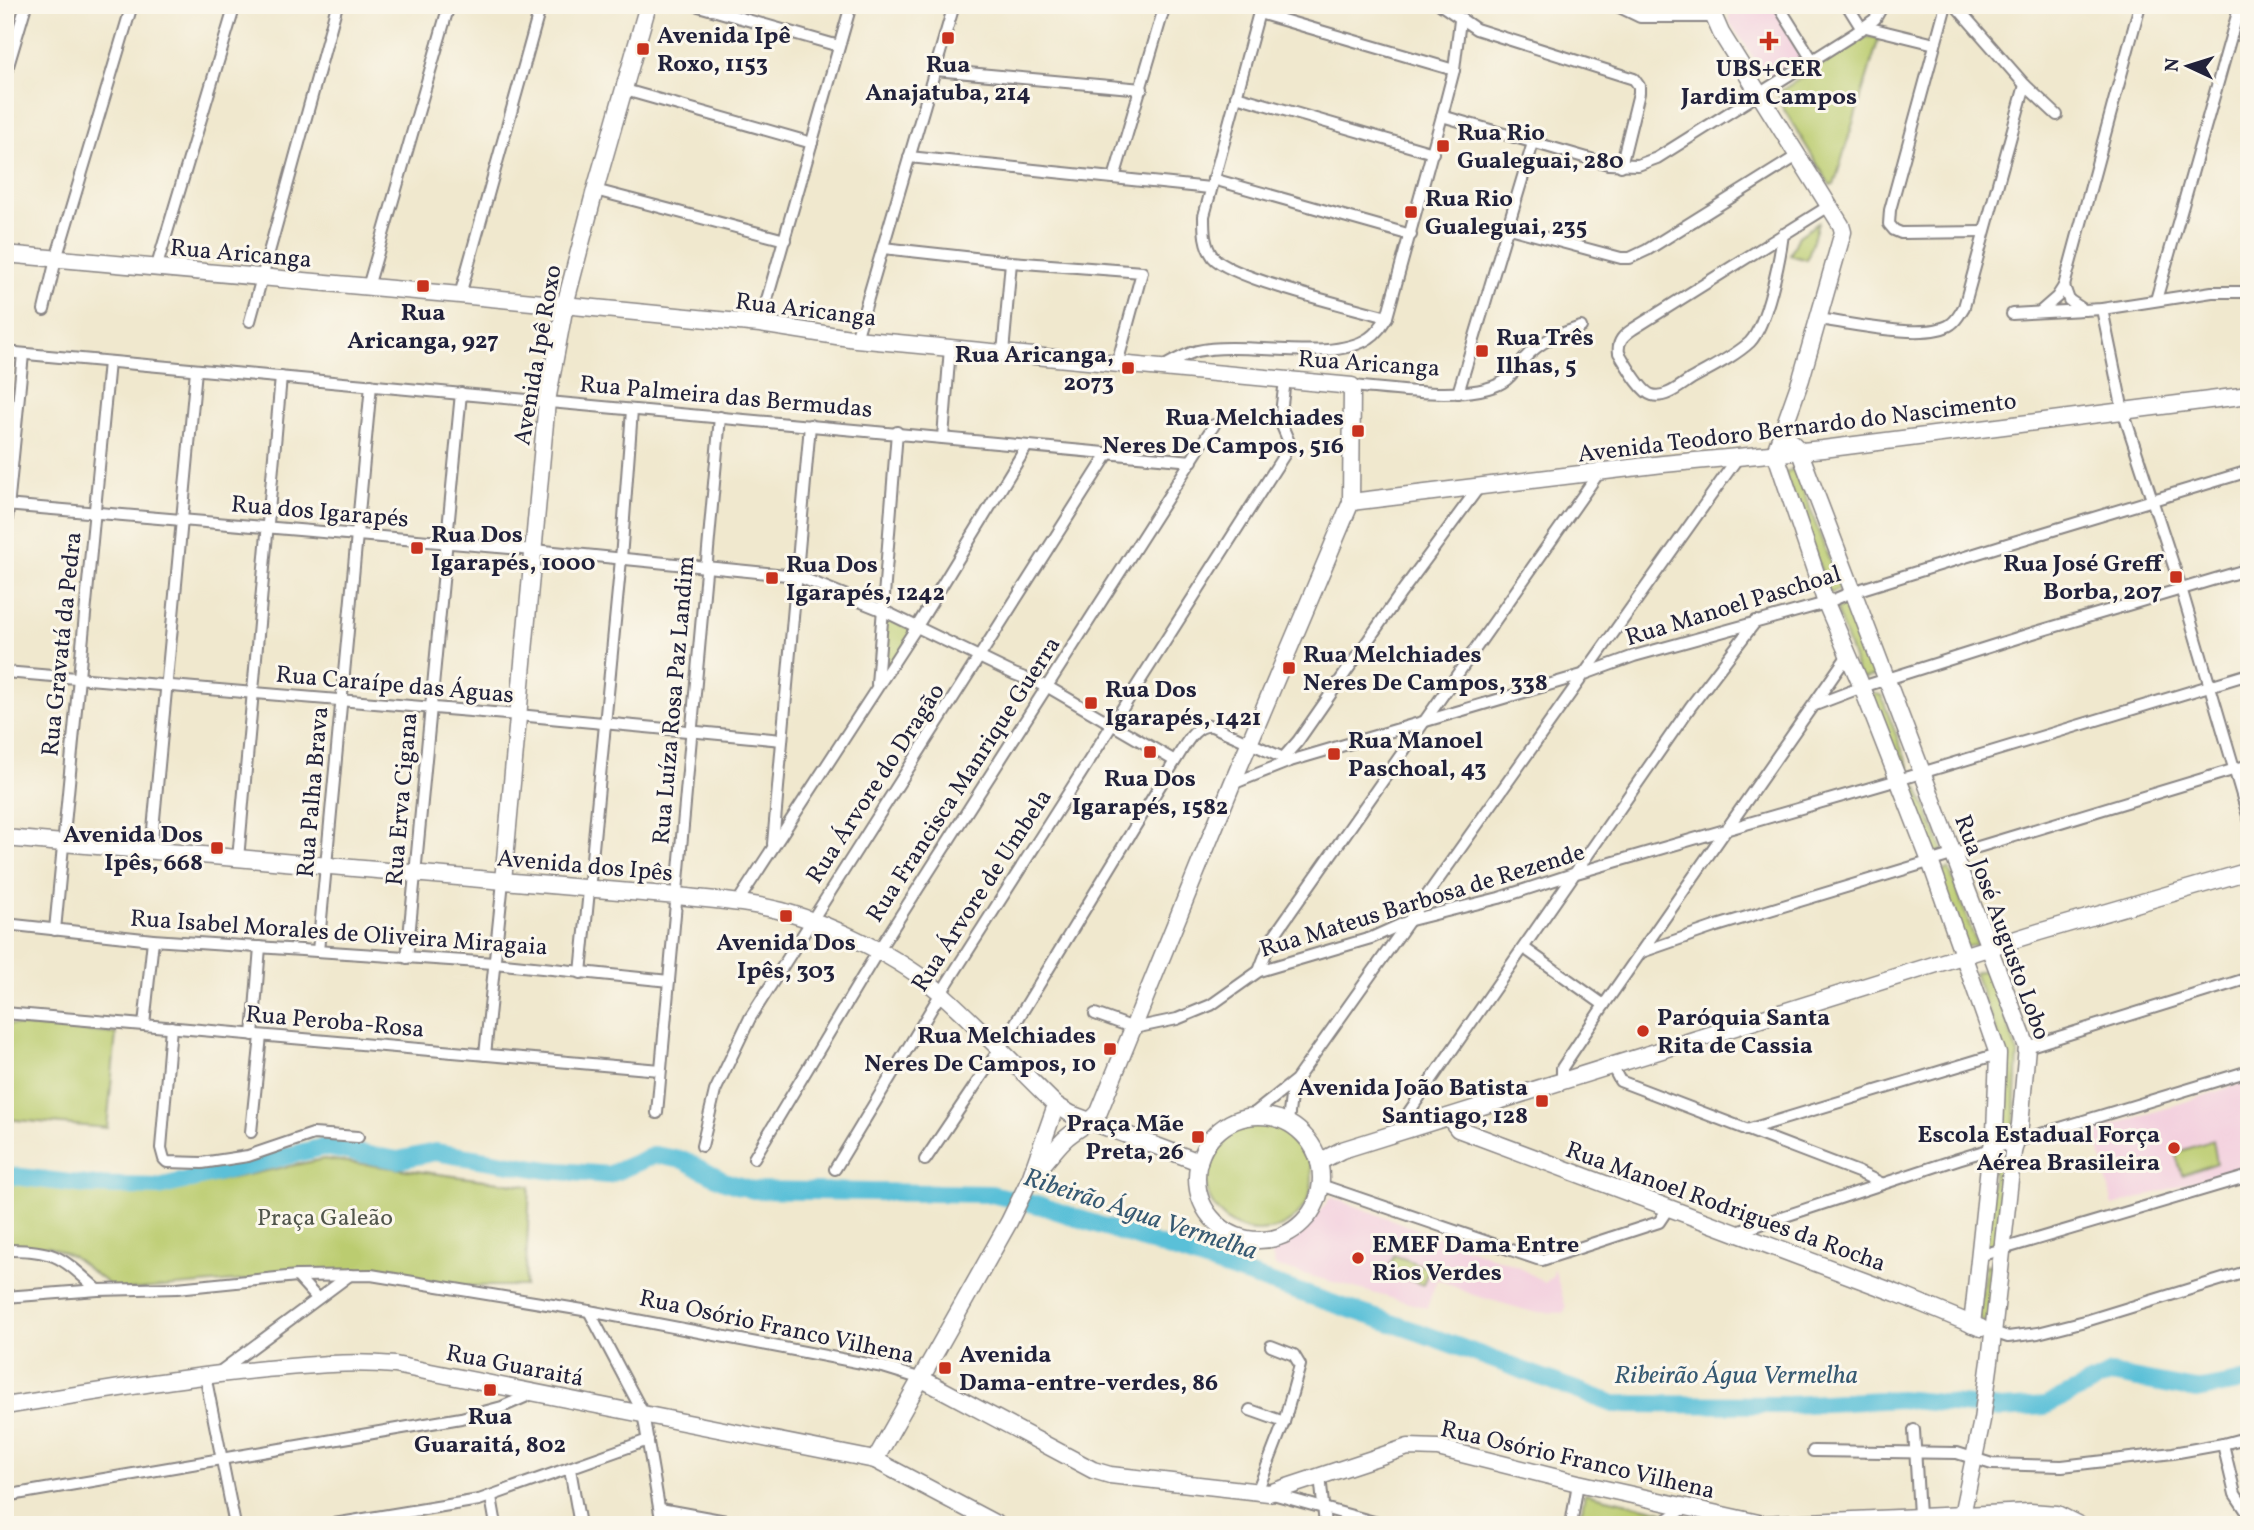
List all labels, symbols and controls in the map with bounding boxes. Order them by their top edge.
place label: Avenida Ipê Roxo, 1153 [657,20,791,82]
marker: Rua Anajatuba, 214 [940,30,956,46]
marker: UBS+CER Jardim Campos [1759,31,1779,51]
north arrow [2152,32,2222,102]
marker: Avenida Ipê Roxo, 1153 [635,41,651,57]
place label: Rua Anajatuba, 214 [865,49,1031,111]
place label: UBS+CER Jardim Campos [1680,53,1857,115]
text: N [2160,57,2187,73]
place label: Rua Rio Gualeguai, 280 [1457,117,1624,179]
marker: Rua Rio Gualeguai, 280 [1435,138,1451,154]
place label: Rua Rio Gualeguai, 235 [1425,183,1587,245]
marker: Rua Rio Gualeguai, 235 [1403,204,1419,220]
street label: Rua Aricanga [169,232,313,278]
street label: Avenida Ipê Roxo [506,263,572,448]
marker: Rua Aricanga, 927 [415,278,431,294]
street label: Rua Aricanga [733,285,878,337]
place label: Rua Aricanga, 927 [347,297,499,359]
place label: Rua Três Ilhas, 5 [1496,322,1594,384]
place label: Rua Aricanga, 2073 [955,339,1114,401]
street label: Rua Aricanga [1297,343,1441,387]
marker: Rua Três Ilhas, 5 [1474,343,1490,359]
marker: Rua Aricanga, 2073 [1120,360,1136,376]
street label: Rua Palmeira das Bermudas [578,368,874,428]
street label: Avenida Teodoro Bernardo do Nascimento [1576,385,2018,473]
place label: Rua Melchiades Neres De Campos, 516 [1102,402,1344,464]
marker: Rua Melchiades Neres De Campos, 516 [1350,423,1366,439]
street label: Rua dos Igarapés [230,488,410,538]
place label: Rua Dos Igarapés, 1000 [431,519,596,581]
street label: Rua Gravatá da Pedra [34,530,92,758]
marker: Rua Dos Igarapés, 1000 [409,540,425,556]
place label: Rua José Greff Borba, 207 [2003,548,2164,610]
place label: Rua Dos Igarapés, 1242 [786,549,945,611]
street label: Rua Luíza Rosa Paz Landim [645,554,705,846]
street label: Rua Manoel Paschoal [1622,558,1846,656]
marker: Rua José Greff Borba, 207 [2168,569,2184,585]
marker: Rua Dos Igarapés, 1242 [764,570,780,586]
street label: Rua Francisca Manrique Guerra [859,630,1070,930]
place label: Rua Melchiades Neres De Campos, 338 [1303,639,1548,701]
street label: Rua Caraípe das Águas [274,659,515,713]
marker: Rua Melchiades Neres De Campos, 338 [1281,660,1297,676]
place label: Rua Dos Igarapés, 1421 [1105,674,1262,736]
street label: Rua Árvore do Dragão [799,677,954,891]
marker: Rua Dos Igarapés, 1421 [1083,695,1099,711]
street label: Rua Palha Brava [290,705,338,879]
street label: Rua Erva Cigana [378,711,428,887]
place label: Rua Manoel Paschoal, 43 [1348,725,1486,787]
marker: Rua Dos Igarapés, 1582 [1142,744,1158,760]
marker: Rua Manoel Paschoal, 43 [1326,746,1342,762]
place label: Rua Dos Igarapés, 1582 [1072,763,1228,825]
street label: Rua Árvore de Umbela [904,783,1061,999]
street label: Rua José Augusto Lobo [1945,810,2058,1045]
place label: Avenida Dos Ipês, 668 [63,819,203,881]
street label: Rua Mateus Barbosa de Rezende [1256,836,1589,968]
marker: Avenida Dos Ipês, 668 [209,840,225,856]
street label: Avenida dos Ipês [495,842,674,892]
street label: Rua Isabel Morales de Oliveira Miragaia [129,902,549,966]
marker: Avenida Dos Ipês, 303 [778,908,794,924]
place label: Avenida Dos Ipês, 303 [716,927,856,989]
street label: Rua Peroba-Rosa [244,998,426,1048]
place label: Paróquia Santa Rita de Cassia [1657,1002,1830,1064]
place label: Rua Melchiades Neres De Campos, 10 [864,1020,1096,1082]
marker: Paróquia Santa Rita de Cassia [1635,1023,1651,1039]
marker: Rua Melchiades Neres De Campos, 10 [1102,1041,1118,1057]
place label: Avenida João Batista Santiago, 128 [1297,1072,1528,1134]
marker: Avenida João Batista Santiago, 128 [1534,1093,1550,1109]
place label: Praça Mãe Preta, 26 [1067,1108,1184,1170]
place label: Escola Estadual Força Aérea Brasileira [1918,1119,2160,1181]
marker: Praça Mãe Preta, 26 [1190,1129,1206,1145]
street label: Rua Manoel Rodrigues da Rocha [1560,1134,1890,1282]
marker: Escola Estadual Força Aérea Brasileira [2166,1140,2182,1156]
water label: Ribeirão Água Vermelha [1019,1160,1262,1270]
park label: Praça Galeão [257,1202,393,1236]
place label: EMEF Dama Entre Rios Verdes [1372,1229,1579,1291]
marker: EMEF Dama Entre Rios Verdes [1350,1250,1366,1266]
street label: Rua Osório Franco Vilhena [636,1282,917,1374]
street label: Rua Guaraitá [443,1337,586,1397]
place label: Avenida Dama-entre-verdes, 86 [959,1339,1218,1401]
water label: Ribeirão Água Vermelha [1614,1358,1858,1394]
marker: Avenida Dama-entre-verdes, 86 [937,1360,953,1376]
marker: Rua Guaraitá, 802 [482,1382,498,1398]
place label: Rua Guaraitá, 802 [414,1401,566,1463]
street label: Rua Osório Franco Vilhena [1437,1413,1718,1509]

